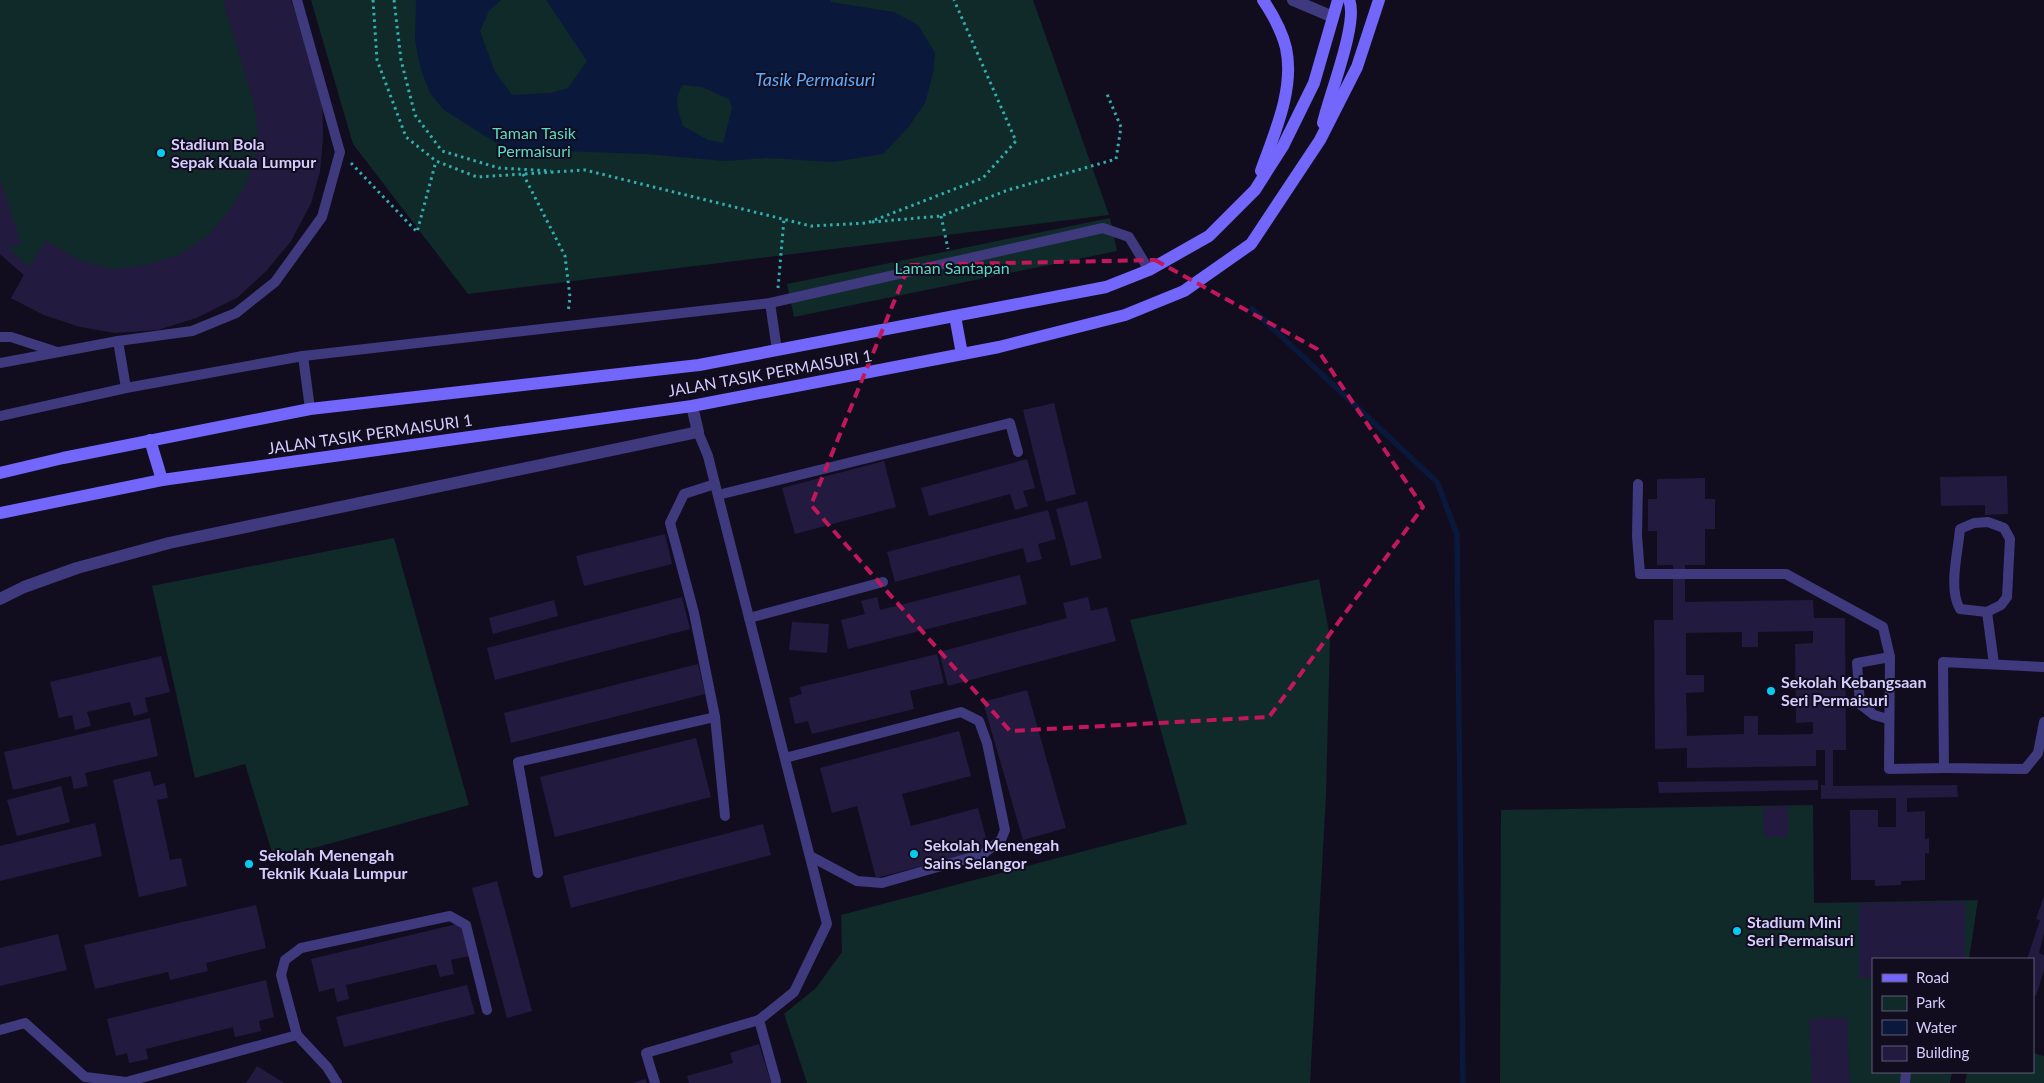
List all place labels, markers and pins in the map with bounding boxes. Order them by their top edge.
place label: Stadium Bola Sepak Kuala Lumpur [171,134,316,171]
marker: Stadium Bola Sepak Kuala Lumpur [155,147,167,159]
place label: Sekolah Kebangsaan Seri Permaisuri [1781,672,1927,709]
marker: Sekolah Kebangsaan Seri Permaisuri [1765,685,1777,697]
place label: Sekolah Menengah Sains Selangor [924,835,1059,872]
place label: Sekolah Menengah Teknik Kuala Lumpur [259,845,407,882]
marker: Sekolah Menengah Sains Selangor [908,848,920,860]
marker: Sekolah Menengah Teknik Kuala Lumpur [243,858,255,870]
place label: Stadium Mini Seri Permaisuri [1747,912,1854,949]
marker: Stadium Mini Seri Permaisuri [1731,925,1743,937]

